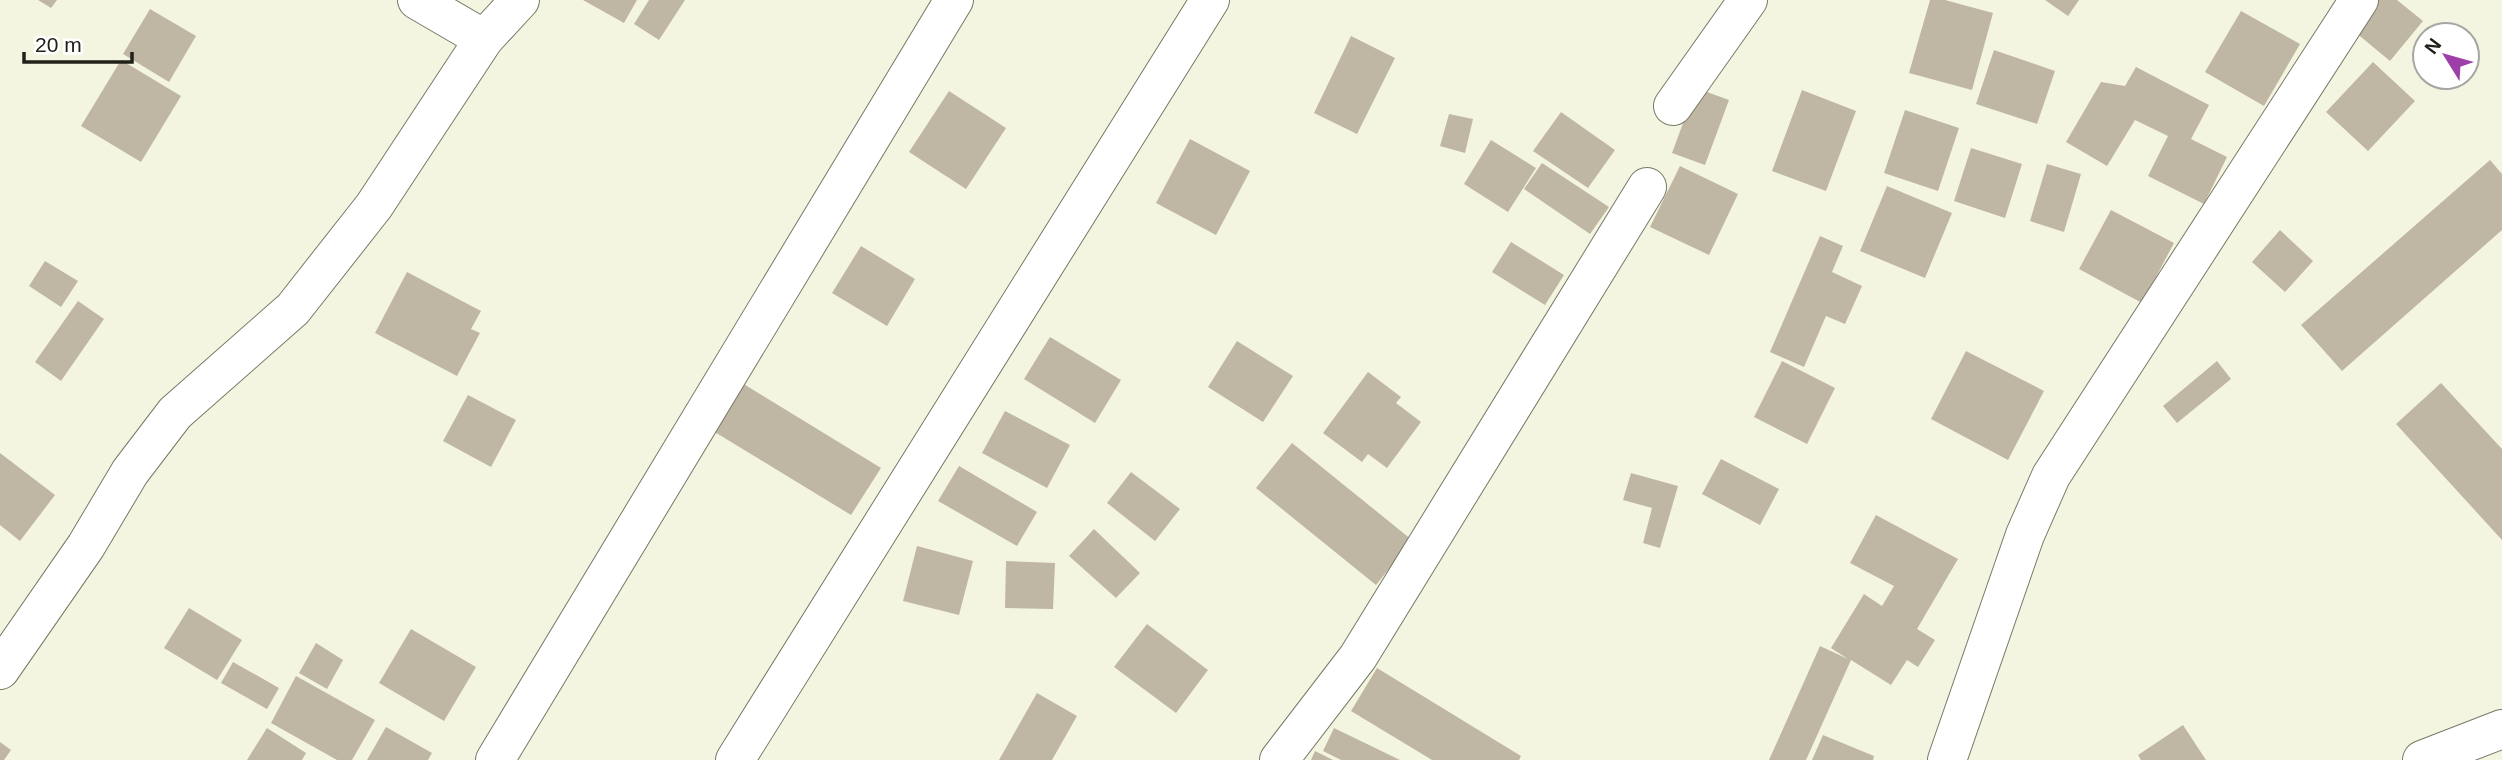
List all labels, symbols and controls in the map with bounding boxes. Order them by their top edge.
scale bar [24,21,133,65]
north arrow [2411,21,2481,91]
text: 20 m [35,33,82,56]
text: N [2420,34,2445,58]

